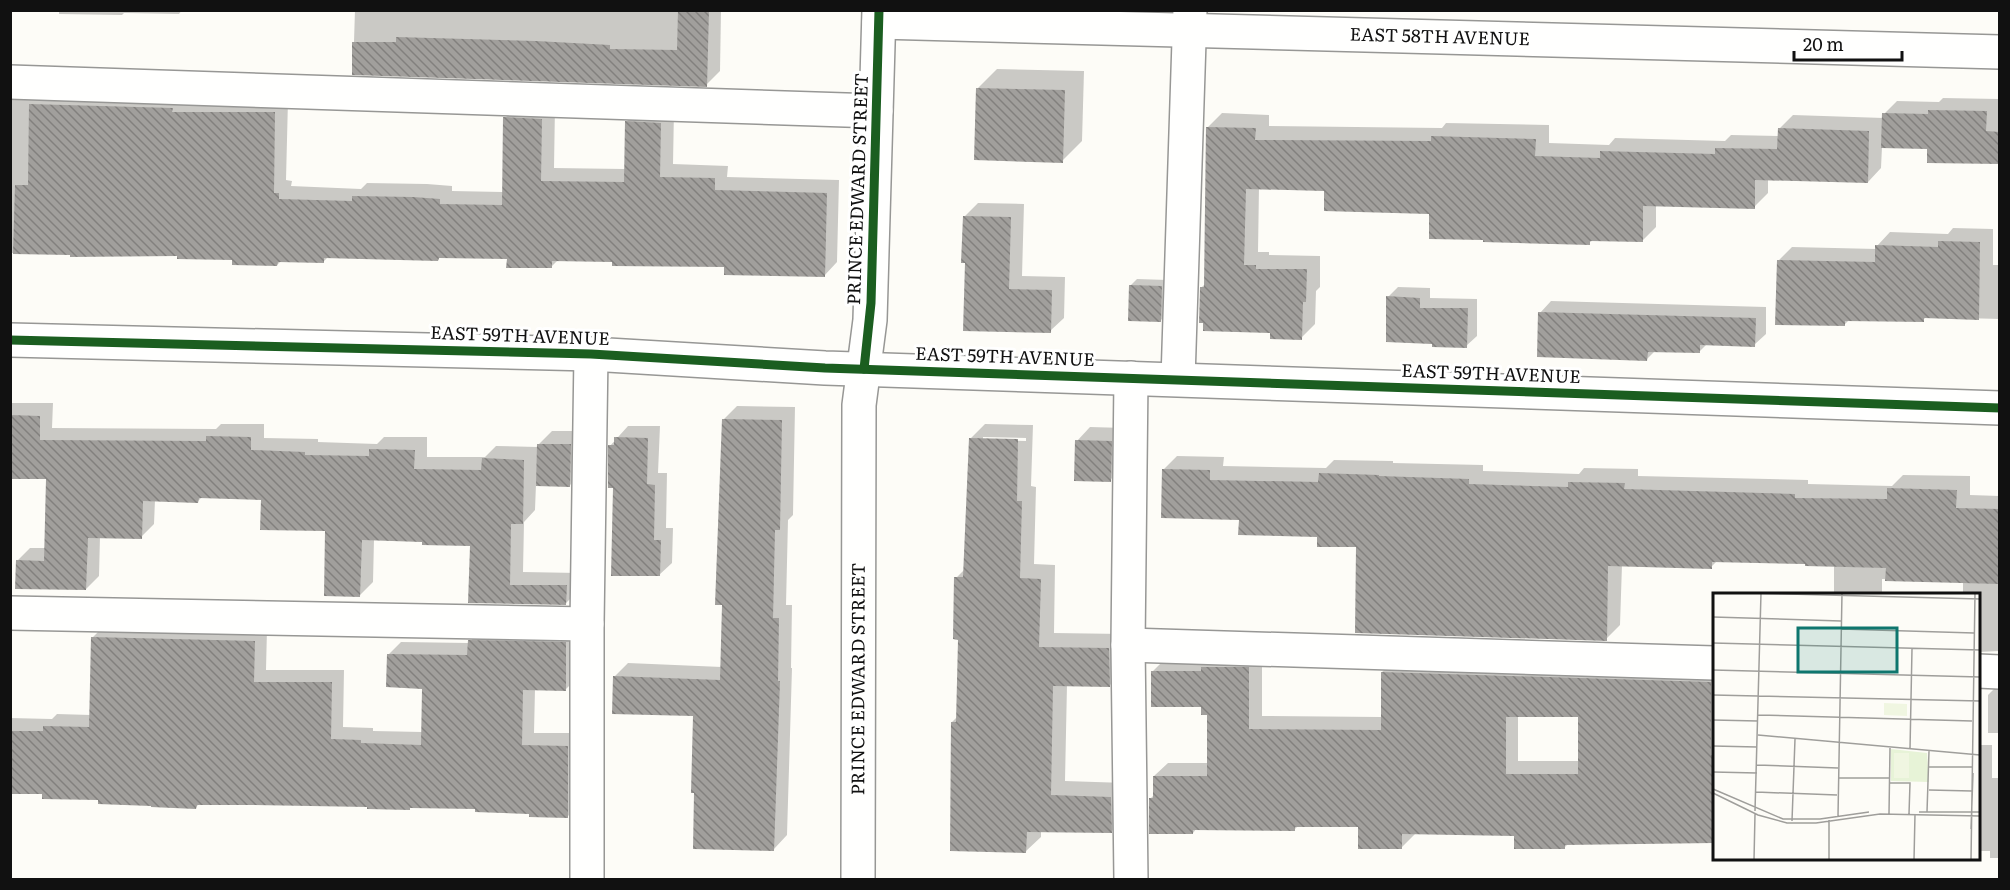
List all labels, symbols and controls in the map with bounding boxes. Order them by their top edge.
street label: EAST 58TH AVENUE [1349,20,1530,51]
scale bar [1794,24,1902,62]
text: 20 m [1803,30,1844,57]
street label: PRINCE EDWARD STREET [839,72,874,306]
street label: EAST 59TH AVENUE [430,318,610,351]
street label: EAST 59TH AVENUE [915,339,1095,372]
street label: EAST 59TH AVENUE [1401,356,1581,389]
street label: PRINCE EDWARD STREET [843,563,871,795]
inset map [1713,593,1980,860]

